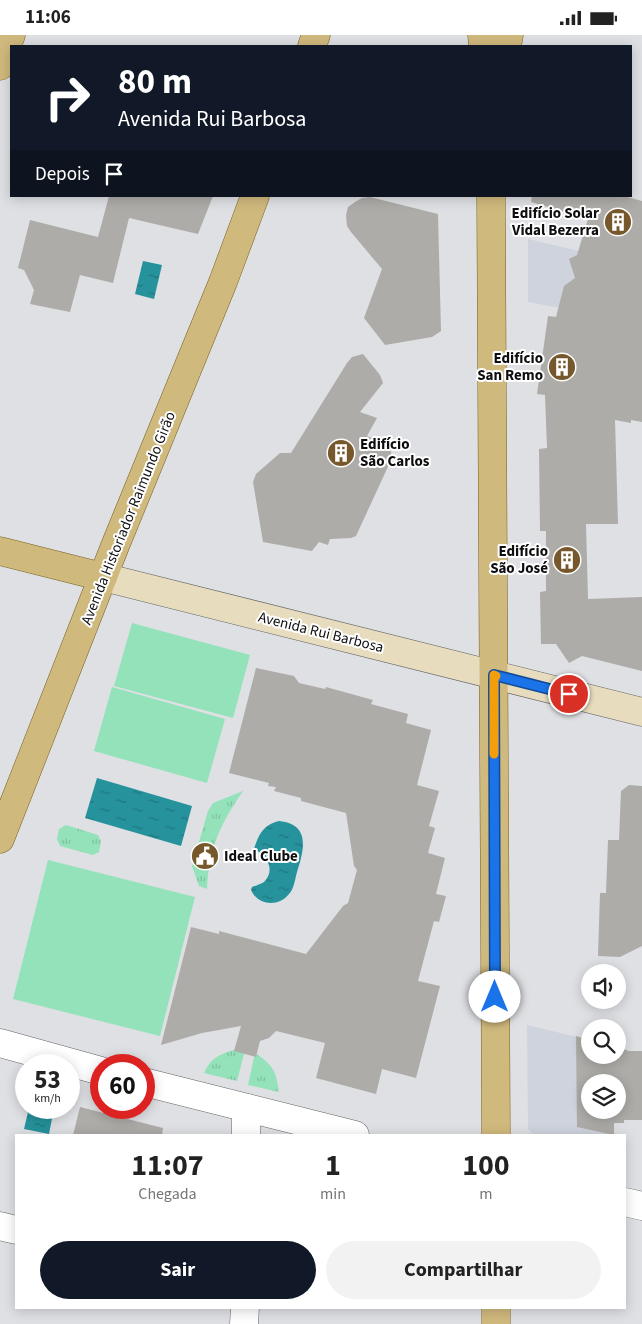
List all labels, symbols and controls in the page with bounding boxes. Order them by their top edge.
text: 11:06 [25,4,71,31]
text: 80 m [118,57,192,107]
icon: right [35,65,100,130]
text: Avenida Rui Barbosa [118,103,306,135]
icon: arrive [100,160,128,188]
text: Depois [35,161,90,188]
place label: Edifício Solar Vidal Bezerra [511,203,599,241]
building icon: Edifício Solar Vidal Bezerra [603,207,633,237]
place label: Edifício San Remo [477,348,543,386]
building icon: Edifício San Remo [547,352,577,382]
street label: Avenida Historiador Raimundo Girão [76,408,181,628]
place label: Edifício São Carlos [360,434,430,472]
building icon: Edifício São Carlos [326,438,356,468]
place label: Edifício São José [490,541,548,579]
building icon: Edifício São José [552,545,582,575]
street label: Avenida Rui Barbosa [256,607,386,658]
pin [548,673,590,715]
icon: arrive [555,680,583,708]
public building icon: Ideal Clube [190,841,220,871]
place label: Ideal Clube [224,846,298,867]
map controls [581,964,626,1119]
button: sound [581,964,626,1009]
position arrow [468,970,520,1022]
button: search [581,1019,626,1064]
speed limit sign: 60 [90,1054,155,1119]
text: 53 [34,1062,61,1098]
button: layers [581,1074,626,1119]
text: km/h [34,1090,61,1107]
text: 11:07 [131,1144,204,1187]
text: 1 [325,1144,341,1187]
text: 100 [462,1144,510,1187]
text: Chegada [138,1183,197,1205]
text: min [320,1183,346,1205]
text: m [479,1183,493,1205]
button: Sair [40,1241,316,1299]
button: Compartilhar [326,1241,601,1299]

